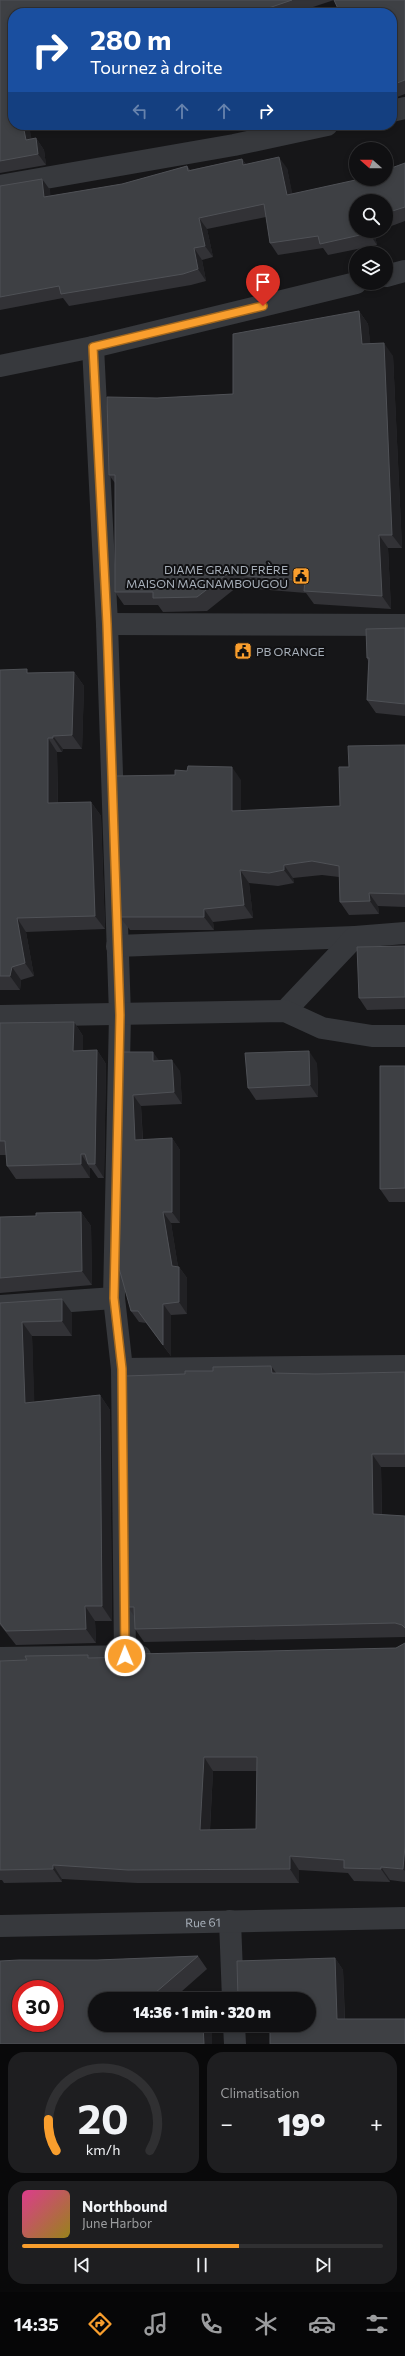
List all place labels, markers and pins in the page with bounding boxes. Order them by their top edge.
pin [246,265,280,306]
place label: DIAME GRAND FRÈRE MAISON MAGNAMBOUGOU [126,562,288,590]
public building icon: DIAME GRAND FRÈRE MAISON MAGNAMBOUGOU [291,566,311,586]
public building icon: PB ORANGE [233,641,253,661]
place label: PB ORANGE [256,644,325,658]

